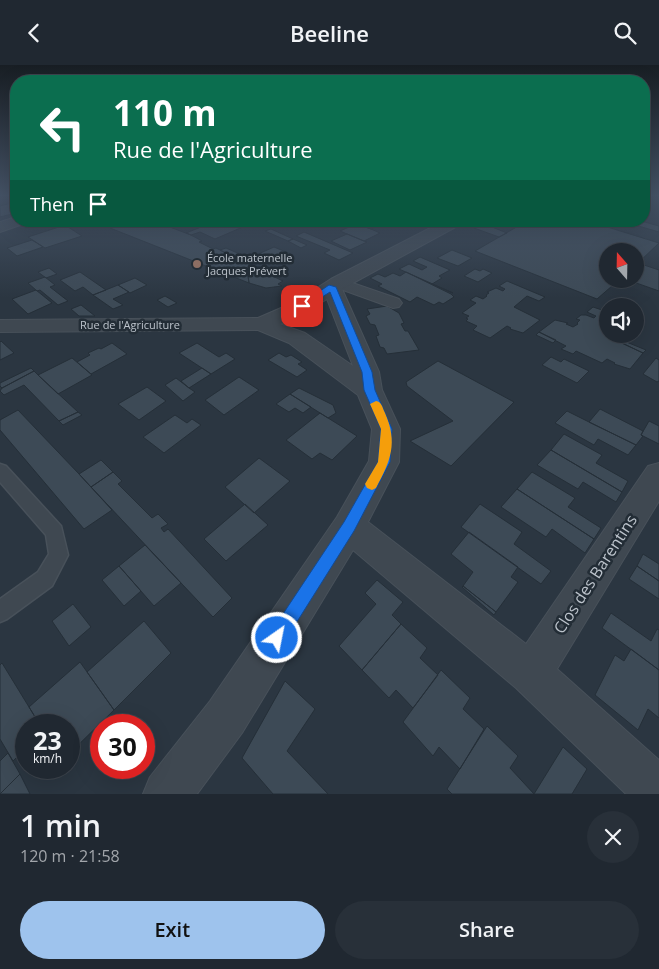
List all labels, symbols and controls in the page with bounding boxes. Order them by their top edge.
text: Beeline [290,18,369,48]
icon: back [20,19,48,47]
icon: search [611,19,639,47]
text: 110 m [113,89,217,136]
icon: left [30,95,95,160]
text: Rue de l'Agriculture [113,134,313,164]
icon: arrive [84,190,112,218]
text: Then [30,191,74,217]
north arrow [599,243,644,287]
map controls [599,243,644,343]
place label: École maternelle Jacques Prévert [206,250,292,278]
marker: École maternelle Jacques Prévert [191,258,203,270]
pin [281,285,323,327]
icon: arrive [288,292,316,320]
button: sound [599,298,644,343]
street label: Rue de l'Agriculture [80,317,180,332]
street label: Clos des Barentins [548,510,642,638]
position arrow [250,611,302,663]
speed limit sign: 30 [90,714,155,779]
text: 23 [33,723,62,757]
text: km/h [33,750,62,767]
text: 1 min [20,805,101,846]
button: close [587,811,639,863]
text: 120 m · 21:58 [20,845,120,867]
button: Exit [20,901,325,959]
button: Share [335,901,639,959]

